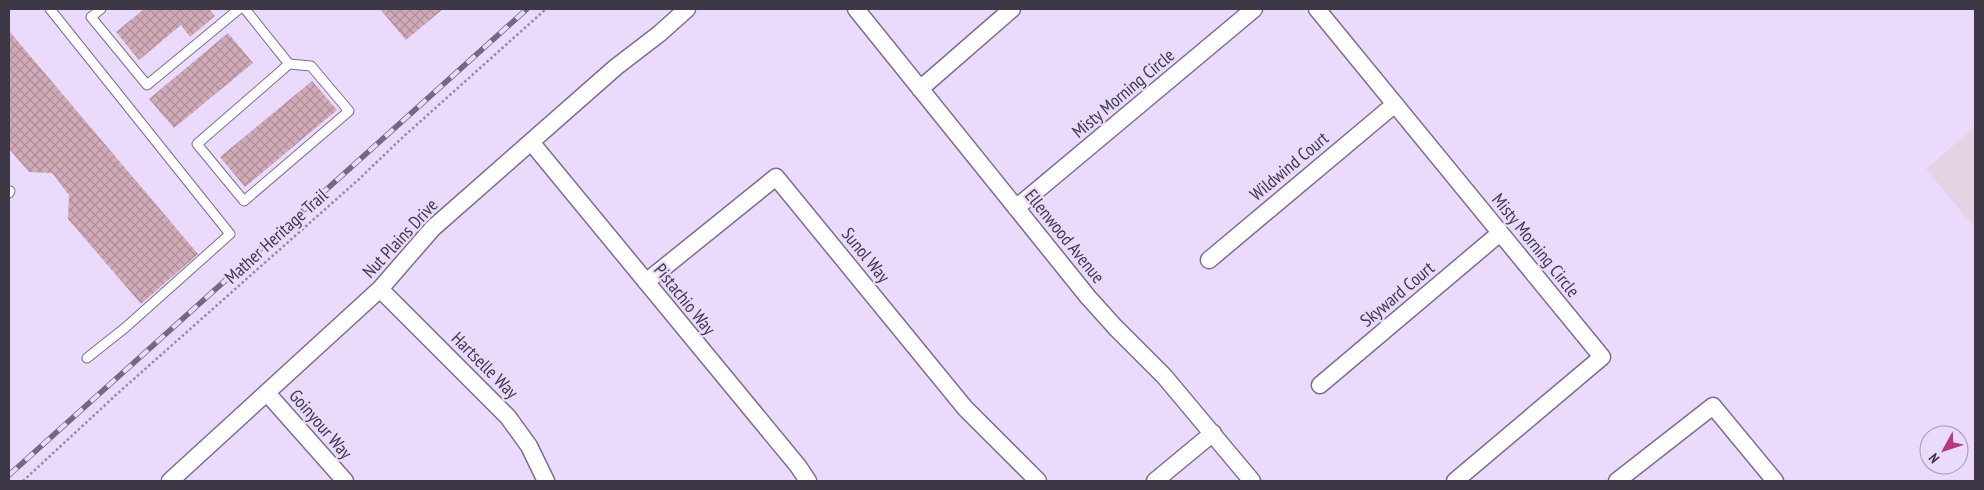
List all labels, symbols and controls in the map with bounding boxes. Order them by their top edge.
street label: Misty Morning Circle [1067,43,1179,143]
street label: Wildwind Court [1245,126,1333,206]
street label: Mather Heritage Trail [220,183,333,288]
street label: Ellenwood Avenue [1020,184,1110,288]
street label: Misty Morning Circle [1487,188,1585,302]
street label: Nut Plains Drive [357,194,443,282]
street label: Sunol Way [837,223,895,287]
street label: Skyward Court [1355,256,1439,332]
street label: Pistachio Way [649,259,721,340]
street label: Hartselle Way [447,327,524,404]
street label: Goinyour Way [285,384,358,464]
north arrow [1919,425,1969,475]
text: N [1925,450,1943,467]

